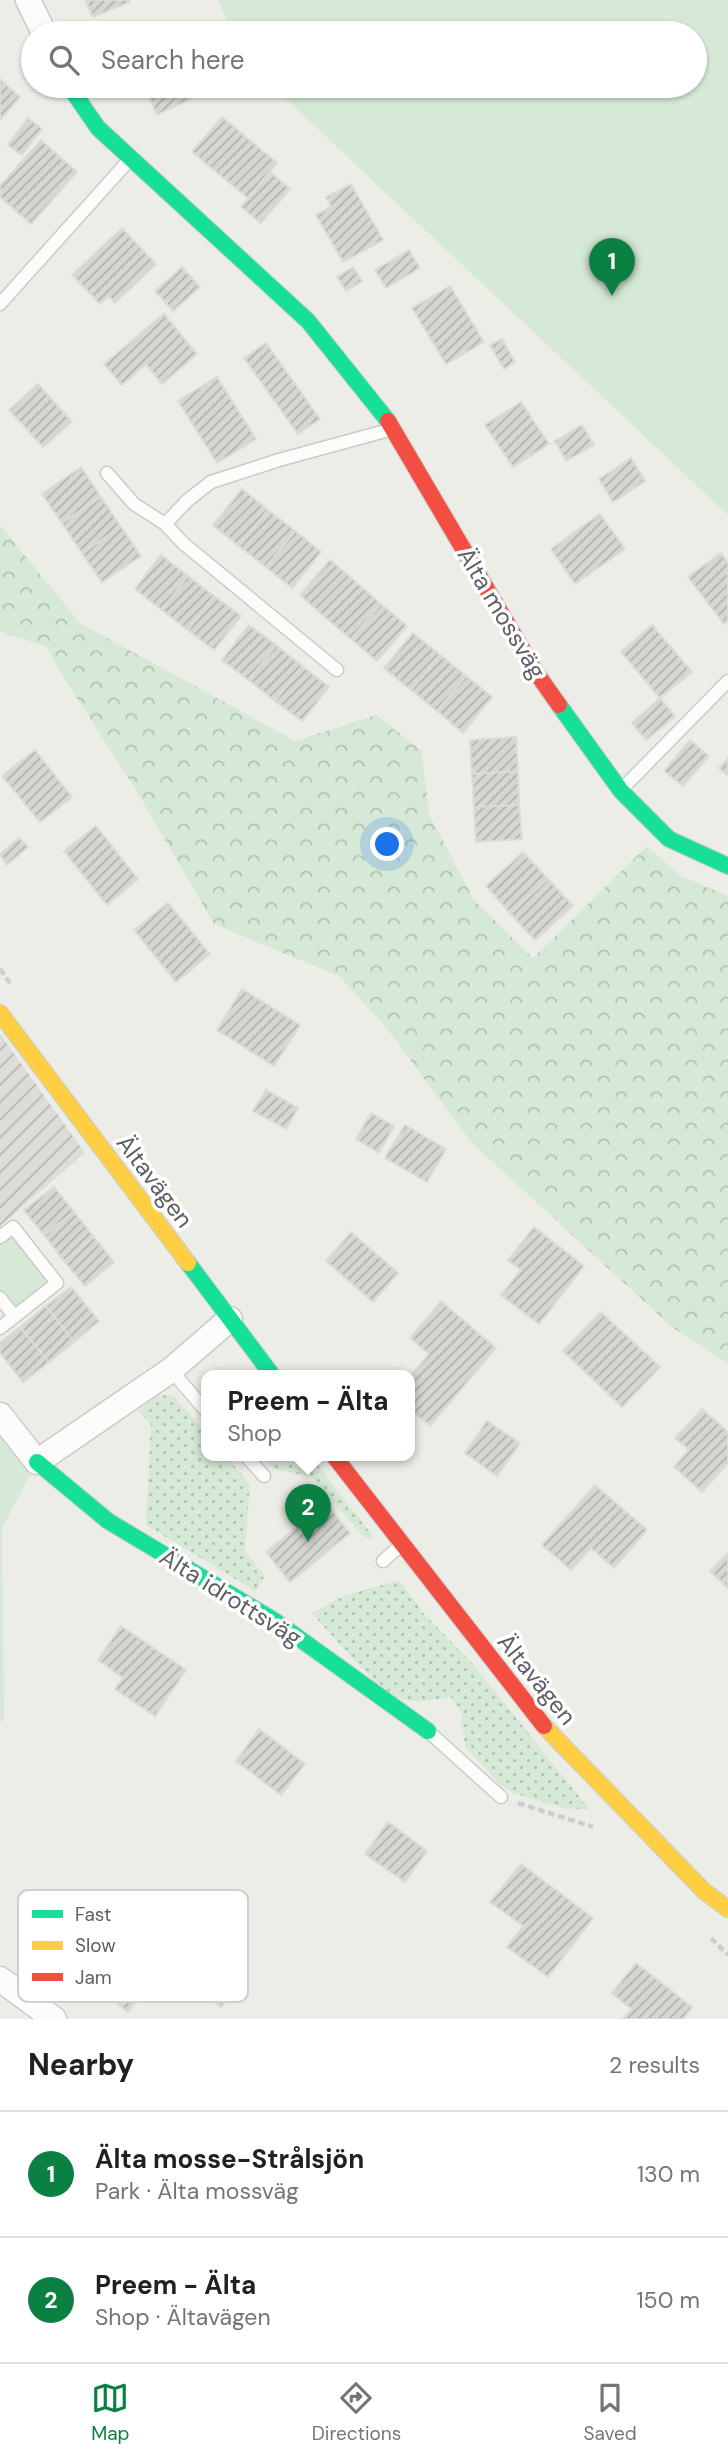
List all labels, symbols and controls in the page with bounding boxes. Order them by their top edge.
search box [21,21,707,98]
icon: search [45,41,83,79]
text: Search here [101,43,244,77]
pin: 1 [589,238,635,296]
street label: Älta mossväg [451,542,553,684]
your location [370,827,404,861]
street label: Ältavägen [110,1128,200,1234]
popup [201,1370,415,1461]
text: Preem - Älta [227,1384,389,1418]
text: Shop [227,1418,282,1448]
pin: 2 [285,1484,331,1542]
street label: Älta idrottsväg [154,1541,308,1653]
street label: Ältavägen [491,1627,583,1731]
legend [18,1890,248,2002]
text: Fast [75,1902,111,1927]
text: Slow [75,1933,116,1958]
text: Jam [75,1965,112,1990]
text: Nearby [28,2045,134,2084]
text: 2 results [609,2050,700,2080]
text: Älta mosse-Strålsjön [95,2142,364,2176]
text: 1 [47,2159,55,2189]
text: 130 m [637,2159,700,2189]
text: Park · Älta mossväg [95,2176,299,2206]
text: Preem - Älta [95,2268,256,2302]
text: 2 [44,2285,58,2315]
text: 150 m [636,2285,700,2315]
text: Shop · Ältavägen [95,2302,271,2332]
tab: Map [91,2379,129,2446]
tab: Directions [312,2379,401,2446]
tab: Saved [584,2379,637,2446]

